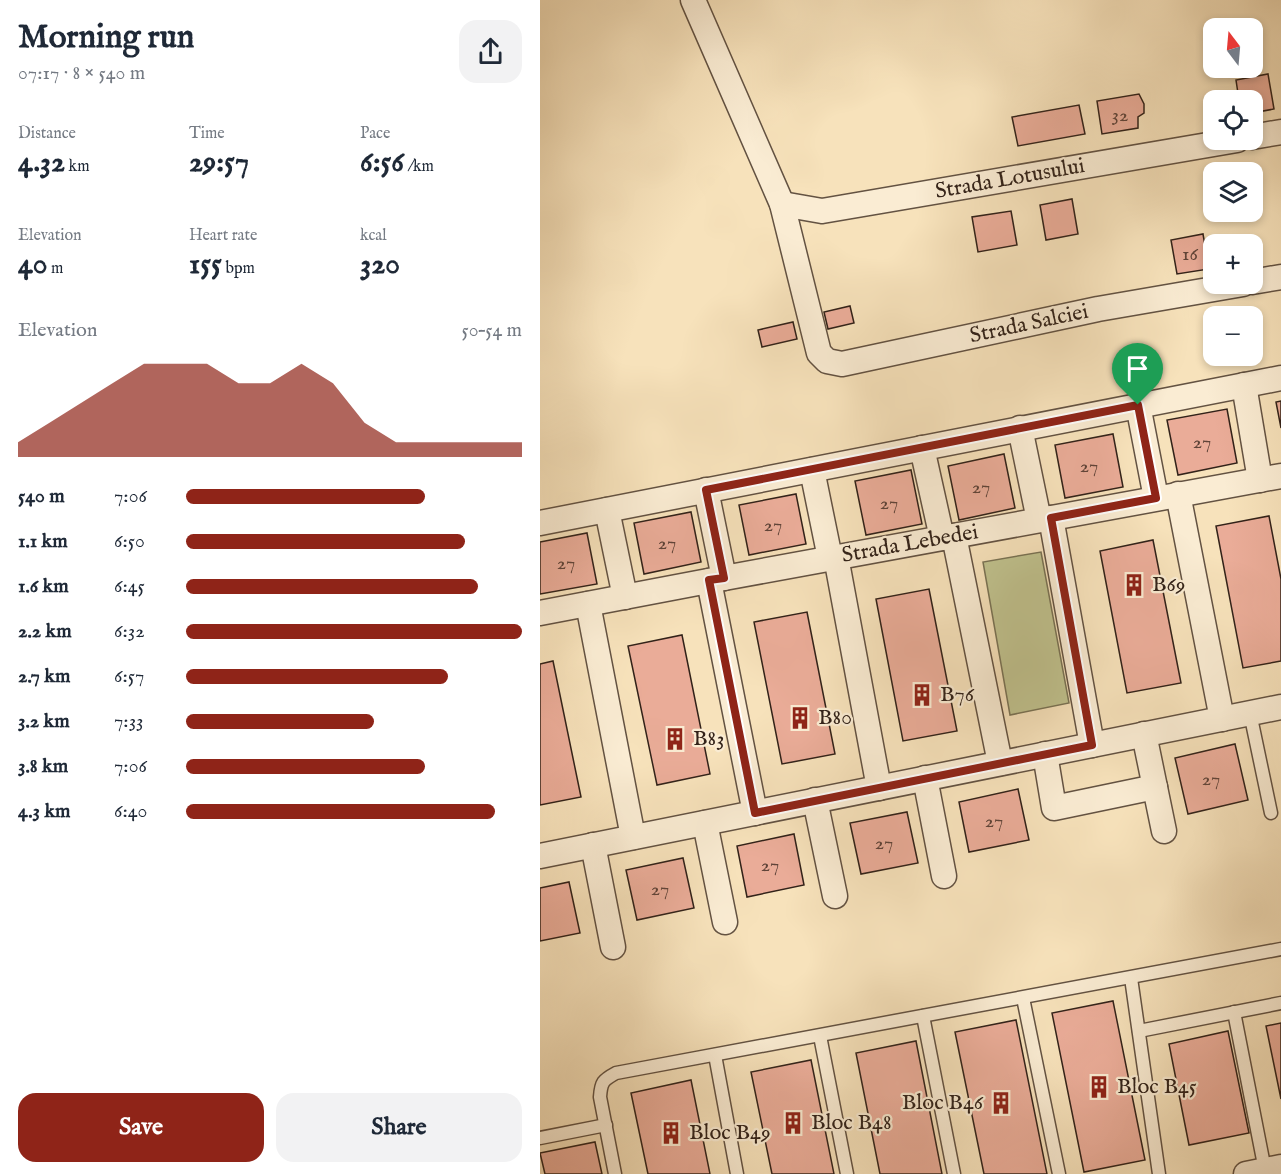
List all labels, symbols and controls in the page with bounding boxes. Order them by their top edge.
text: Morning run [18,17,194,59]
north arrow [1203,18,1263,78]
map controls [1203,18,1263,366]
button: share [459,20,522,83]
text: 07:17 · 8 × 540 m [18,61,145,86]
button: locate [1203,90,1263,150]
house number: 32 [1112,103,1128,128]
text: Distance [18,124,76,144]
text: Time [189,124,225,144]
text: Pace [360,124,390,144]
text: 4.32 [18,144,65,182]
text: 29:57 [189,144,249,182]
text: 6:56 [360,144,404,182]
street label: Strada Lotusului [933,152,1087,206]
text: km [65,157,90,177]
text: /km [404,157,434,177]
button: layers [1203,162,1263,222]
text: Elevation [18,226,81,246]
text: Heart rate [189,226,257,246]
text: kcal [360,226,387,246]
button: + [1203,234,1263,294]
house number: 16 [1182,242,1199,267]
text: 40 [18,246,47,284]
text: 155 [189,246,222,284]
text: 320 [360,246,400,284]
text: m [47,259,63,279]
text: bpm [222,259,255,279]
street label: Strada Salciei [967,298,1091,350]
button: − [1203,306,1263,366]
text: Elevation [18,318,97,343]
text: 50–54 m [462,318,522,343]
pin [1112,343,1163,405]
icon: arrive [1121,352,1154,385]
house number: 27 [1193,430,1211,455]
house number: 27 [1080,454,1098,479]
house number: 27 [972,475,990,500]
text: 540 m [18,484,65,509]
text: 7:06 [114,484,147,509]
house number: 27 [880,491,898,516]
house number: 27 [764,513,782,538]
street label: Strada Lebedei [840,518,980,570]
text: 1.1 km [18,529,68,554]
text: 6:50 [114,529,145,554]
house number: 27 [658,531,676,556]
house number: 27 [557,551,575,576]
place label: B69 [1152,571,1185,599]
building icon: B69 [1121,572,1147,598]
text: 1.6 km [18,574,69,599]
text: 6:45 [114,574,145,599]
text: 2.2 km [18,619,72,644]
text: 6:32 [114,619,145,644]
text: 2.7 km [18,664,71,689]
text: 6:57 [114,664,144,689]
place label: B76 [940,681,975,709]
building icon: B76 [909,682,935,708]
place label: B80 [818,704,852,732]
building icon: B80 [787,705,813,731]
text: 3.2 km [18,709,70,734]
text: 7:33 [114,709,144,734]
place label: B83 [693,725,724,753]
building icon: B83 [662,726,688,752]
text: 3.8 km [18,754,68,779]
text: 7:06 [114,754,147,779]
house number: 27 [1202,767,1220,792]
text: 4.3 km [18,799,71,824]
text: 6:40 [114,799,147,824]
house number: 27 [985,809,1003,834]
house number: 27 [875,831,893,856]
house number: 27 [761,853,779,878]
house number: 27 [651,877,669,902]
place label: Bloc B45 [1117,1073,1197,1101]
building icon: Bloc B45 [1086,1074,1112,1100]
place label: Bloc B46 [902,1089,984,1117]
building icon: Bloc B46 [988,1090,1014,1116]
button: Save [18,1093,264,1162]
button: Share [276,1093,522,1162]
place label: Bloc B48 [811,1109,892,1137]
building icon: Bloc B48 [780,1110,806,1136]
place label: Bloc B49 [689,1119,771,1147]
building icon: Bloc B49 [658,1120,684,1146]

